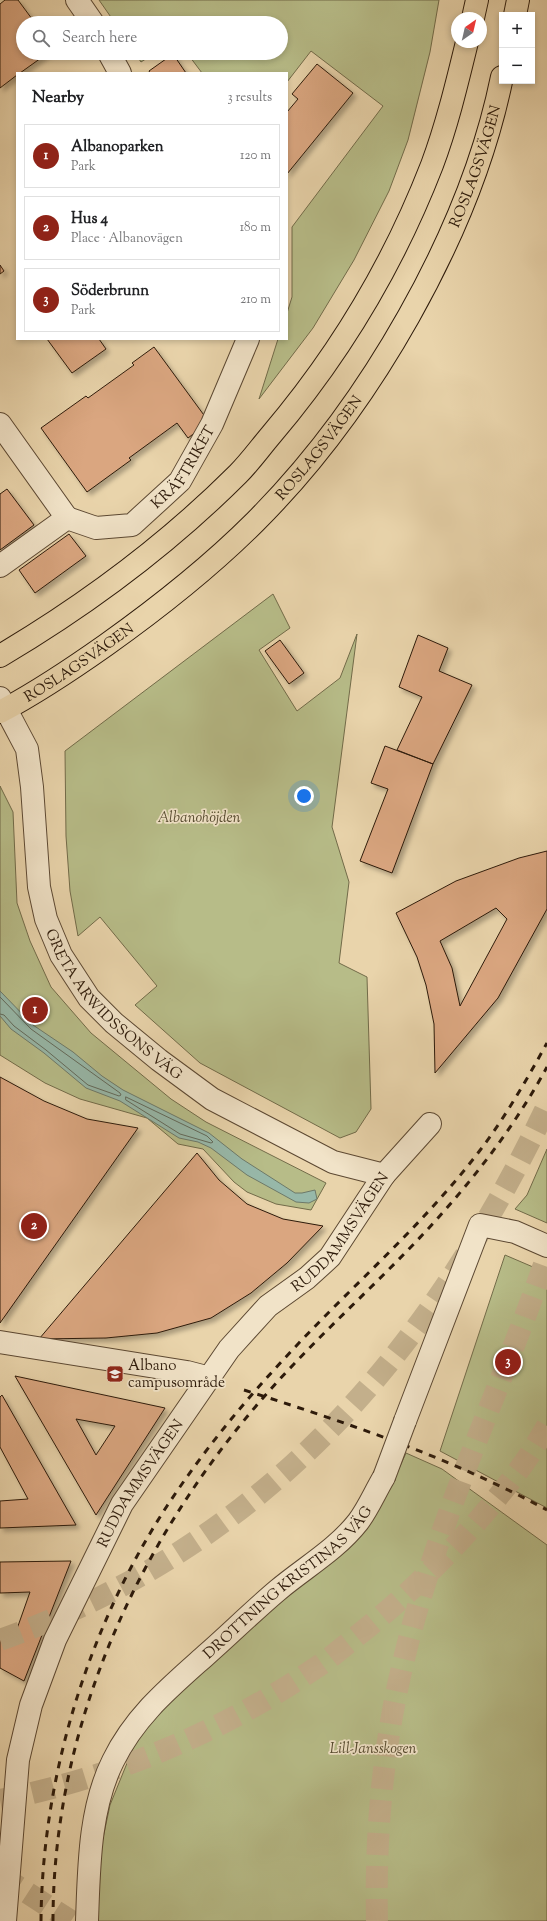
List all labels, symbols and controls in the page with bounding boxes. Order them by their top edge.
north arrow [451,12,487,48]
map controls [499,12,535,84]
button: + [499,12,535,48]
search box [16,16,288,60]
icon: search [30,27,52,49]
text: Search here [62,28,137,49]
button: − [499,48,535,84]
text: Nearby [32,86,84,110]
text: 3 results [227,89,272,107]
street label: ROSLAGSVÄGEN [445,103,507,231]
text: Albanoparken [71,137,164,158]
text: 1 [44,147,48,165]
text: 120 m [240,147,271,165]
text: Park [71,158,96,176]
text: Hus 4 [71,209,108,230]
text: 2 [43,219,49,237]
text: 180 m [240,219,271,237]
text: Place · Albanovägen [71,230,183,248]
text: Söderbrunn [71,281,149,302]
text: 3 [43,291,49,309]
text: 210 m [240,291,271,309]
text: Park [71,302,96,320]
street label: ROSLAGSVÄGEN [272,392,368,506]
street label: KRÄFTRIKET [147,422,221,514]
street label: ROSLAGSVÄGEN [21,619,139,708]
your location [294,786,314,806]
park label: Albanohöjden [158,808,241,829]
street label: GRETA ARWIDSSONS VÄG [39,926,186,1086]
pin: 1 [22,995,48,1025]
street label: RUDDAMMSVÄGEN [288,1169,395,1298]
pin: 2 [21,1211,47,1241]
pin: 3 [495,1347,521,1377]
place label: Albano campusområde [128,1356,225,1394]
school or university icon: Albano campusområde [105,1364,125,1384]
street label: RUDDAMMSVÄGEN [93,1416,189,1552]
street label: DROTTNING KRISTINAS VÄG [199,1502,378,1665]
park label: Lill-Jansskogen [329,1739,417,1760]

